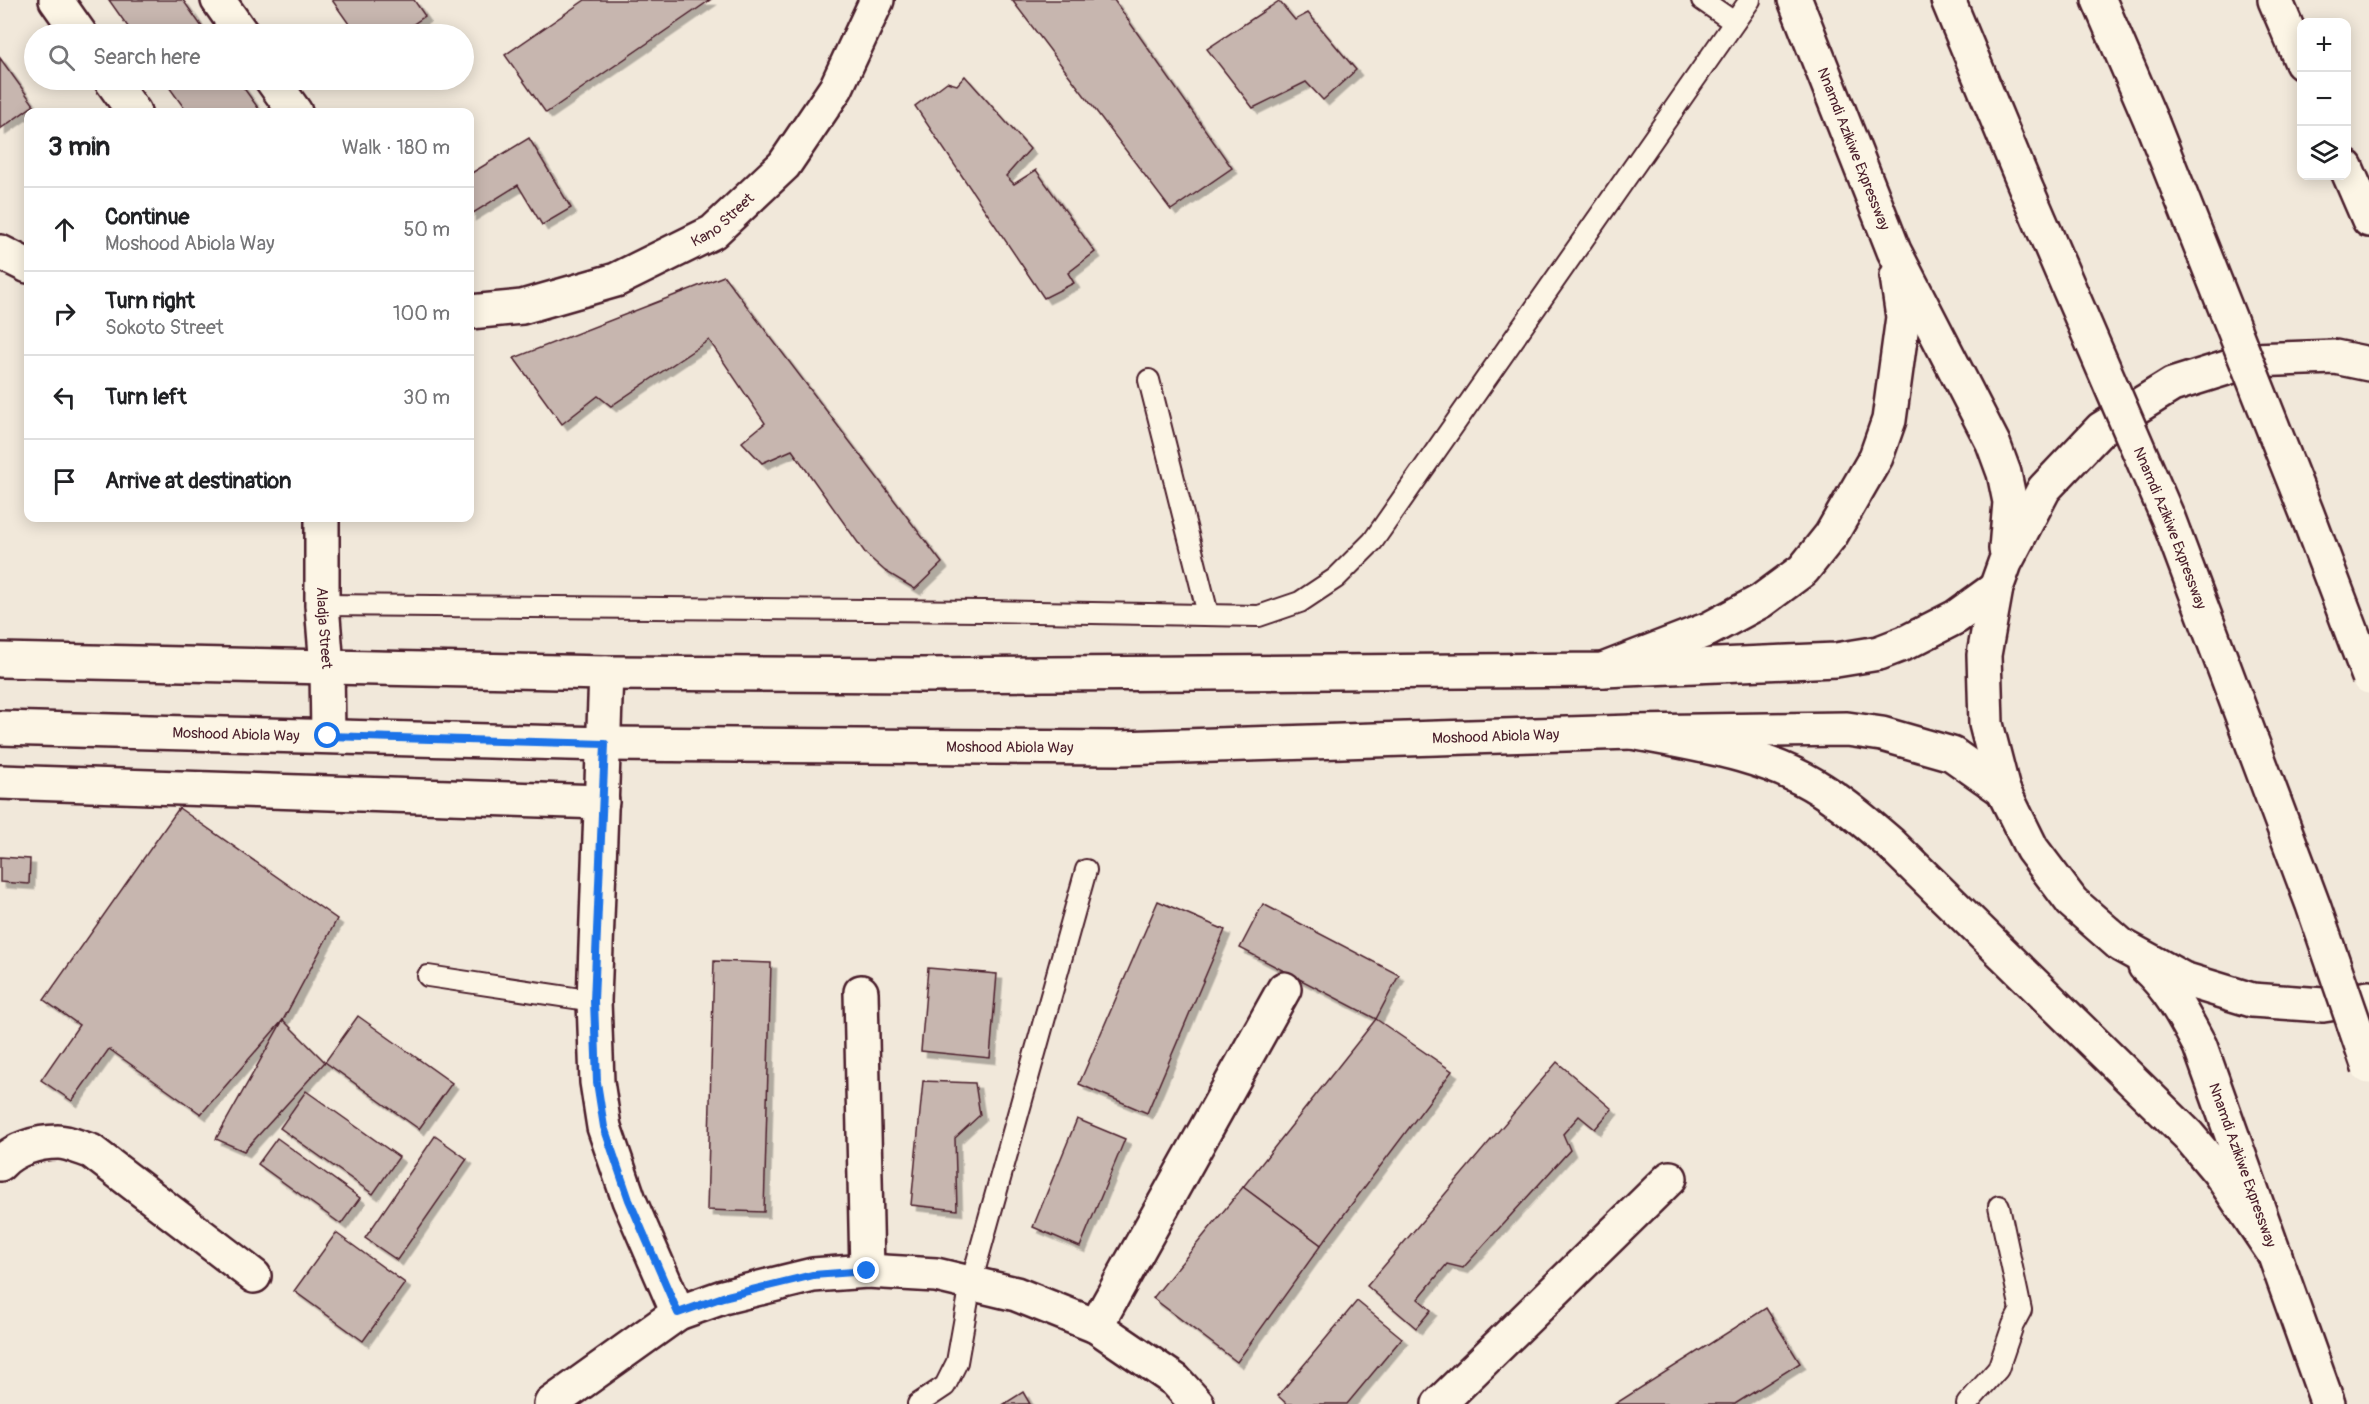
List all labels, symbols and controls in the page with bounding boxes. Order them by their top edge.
map controls [2297,18,2351,180]
button: + [2297,18,2351,72]
search box [24,24,474,90]
icon: search [45,41,78,74]
text: Search here [93,43,200,71]
street label: Nnamdi Azikiwe Expressway [1813,65,1894,234]
button: − [2297,72,2351,126]
button: layers [2297,126,2351,180]
text: 3 min [48,131,110,163]
text: Walk · 180 m [342,135,450,160]
street label: Kano Street [688,188,759,251]
text: Continue [105,203,189,231]
icon: ahead [48,213,81,246]
text: 50 m [403,217,450,242]
text: Moshood Abiola Way [105,231,275,256]
text: Turn right [105,287,195,315]
icon: right [48,297,81,330]
text: 100 m [393,301,450,326]
text: Sokoto Street [105,315,224,340]
icon: left [48,381,81,414]
text: Turn left [105,383,187,411]
text: 30 m [403,385,450,410]
street label: Nnamdi Azikiwe Expressway [2129,444,2211,613]
icon: arrive [48,465,81,498]
text: Arrive at destination [105,467,291,495]
street label: Aladja Street [312,587,336,671]
route start [314,722,340,748]
street label: Moshood Abiola Way [172,724,300,746]
street label: Moshood Abiola Way [1432,725,1560,748]
street label: Moshood Abiola Way [946,738,1074,758]
street label: Nnamdi Azikiwe Expressway [2204,1080,2280,1251]
route end [853,1257,879,1283]

